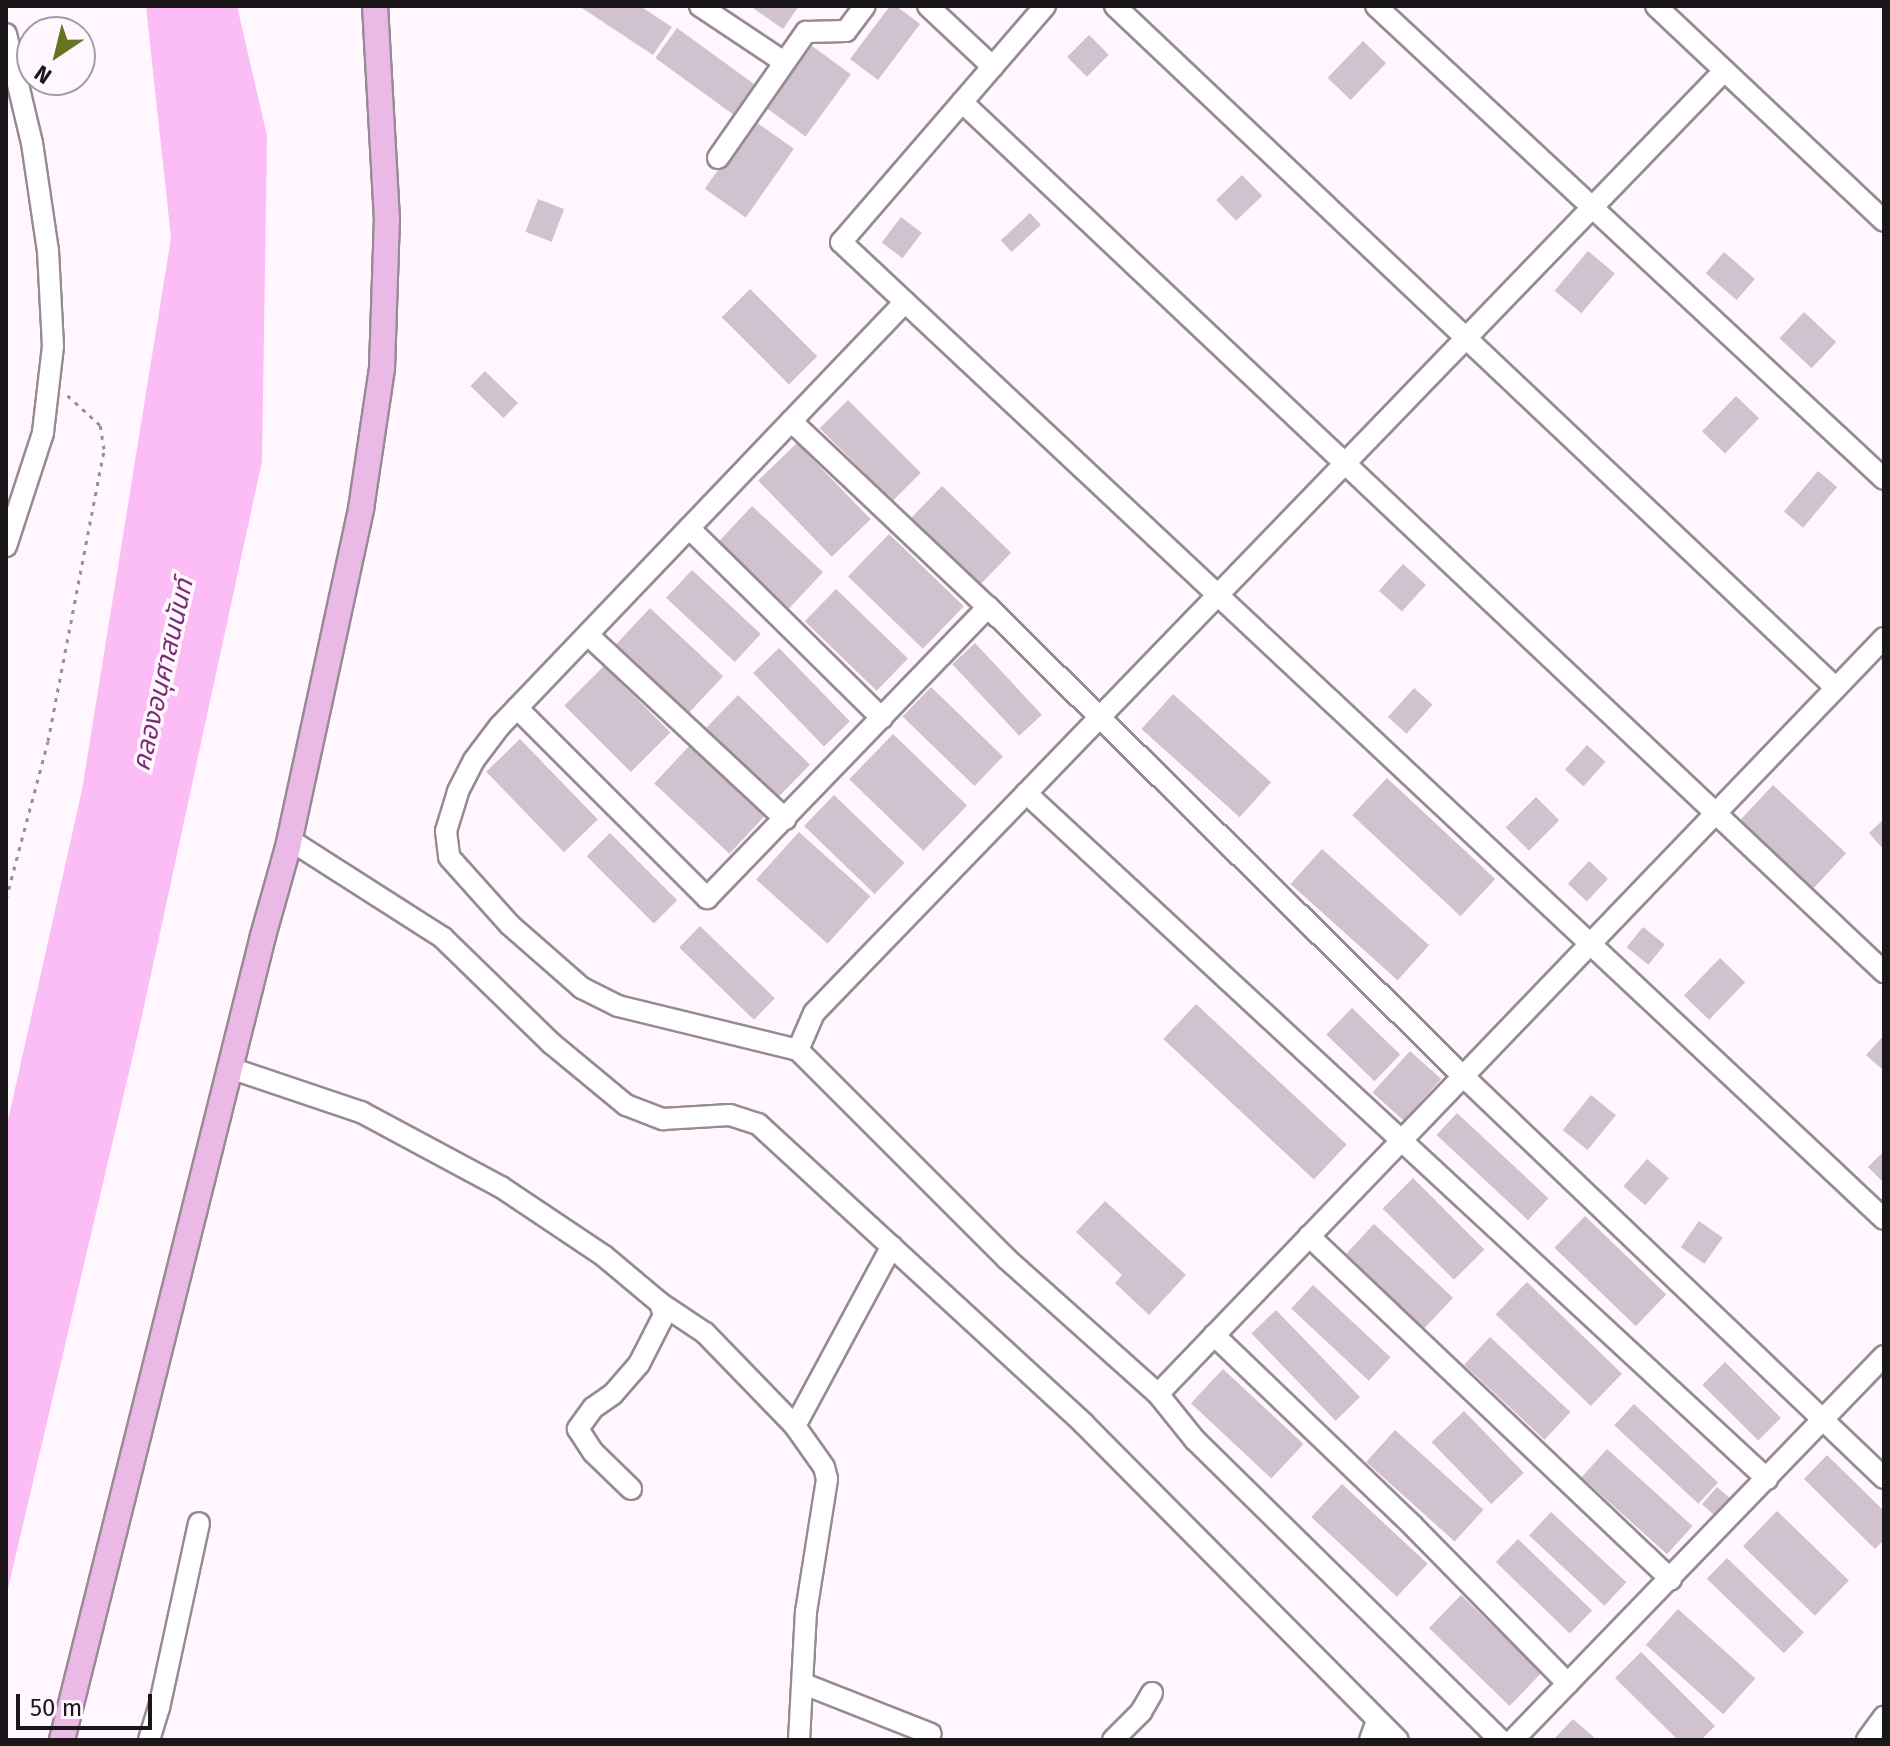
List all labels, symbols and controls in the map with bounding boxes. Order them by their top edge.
north arrow [16,16,96,96]
text: N [29,59,57,90]
water label: คลองอนุศาสนนันท์ [126,576,200,774]
scale bar [20,1678,156,1728]
text: 50 m [30,1694,82,1722]

